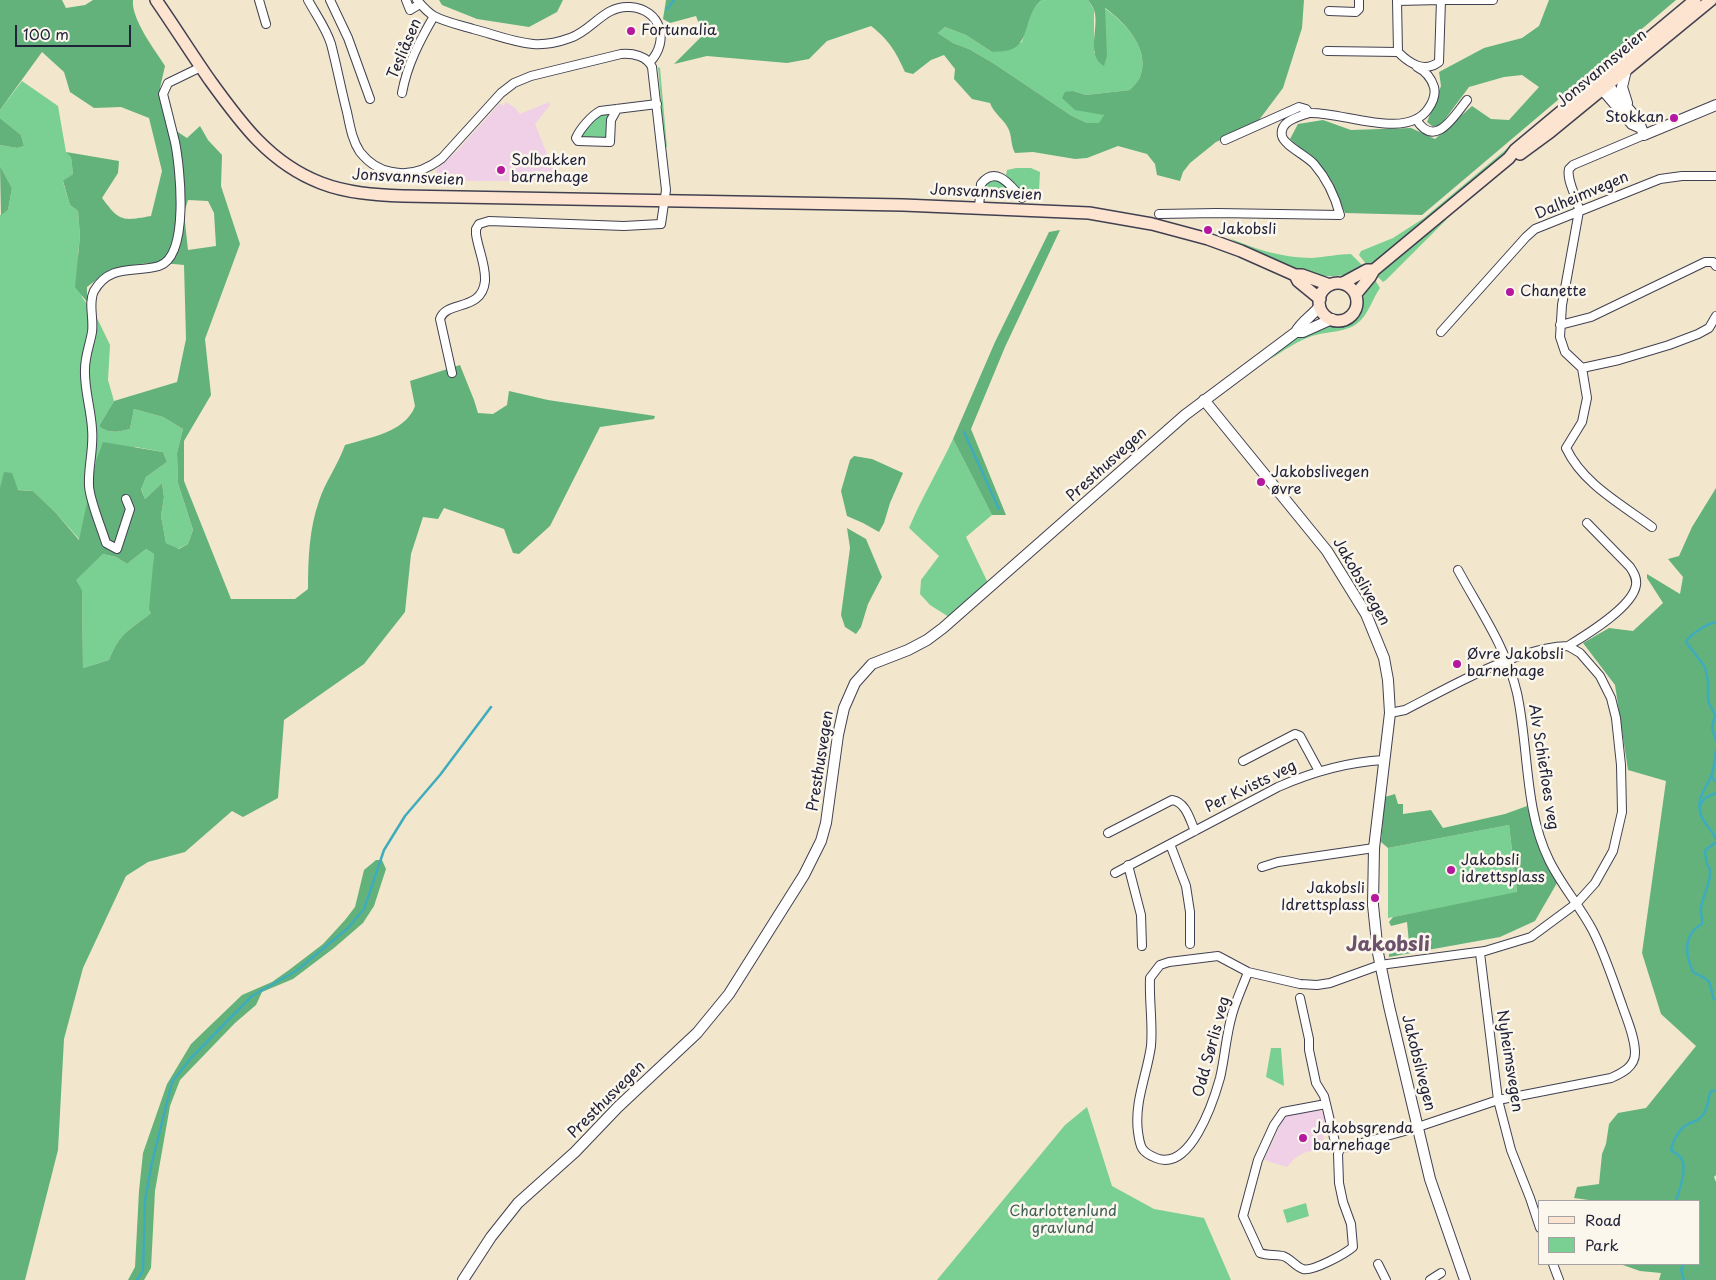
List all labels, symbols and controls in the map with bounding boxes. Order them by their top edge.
scale bar [18,15,134,47]
street label: Tesliåsen [384,16,426,82]
text: 100 m [23,22,69,45]
place label: Fortunalia [641,22,717,40]
marker: Fortunalia [625,25,637,37]
street label: Jonsvannsveien [1553,26,1651,112]
place label: Stokkan [1605,109,1664,127]
marker: Stokkan [1668,112,1680,124]
place label: Solbakken barnehage [511,152,588,187]
marker: Solbakken barnehage [495,164,507,176]
street label: Jonsvannsveien [352,166,464,190]
street label: Dalheimvegen [1533,168,1631,224]
street label: Jonsvannsveien [930,181,1042,205]
place label: Jakobsli [1218,221,1276,239]
marker: Jakobsli [1202,224,1214,236]
place label: Chanette [1520,283,1586,301]
marker: Chanette [1504,286,1516,298]
street label: Presthusvegen [1063,424,1151,506]
place label: Jakobslivegen øvre [1271,464,1369,499]
marker: Jakobslivegen øvre [1255,476,1267,488]
street label: Jakobslivegen [1329,535,1393,629]
place label: Øvre Jakobsli barnehage [1467,646,1564,681]
marker: Øvre Jakobsli barnehage [1451,658,1463,670]
street label: Alv Schiefloes veg [1524,703,1562,831]
street label: Presthusvegen [804,709,838,813]
street label: Per Kvists veg [1203,757,1299,817]
place label: Jakobsli idrettsplass [1461,852,1545,887]
marker: Jakobsli idrettsplass [1445,864,1457,876]
place label: Jakobsli Idrettsplass [1281,880,1365,915]
marker: Jakobsli Idrettsplass [1369,892,1381,904]
district label: Jakobsli [1346,933,1430,957]
street label: Odd Sørlis veg [1190,995,1234,1099]
street label: Nyheimsvegen [1492,1009,1526,1113]
street label: Jakobslivegen [1397,1013,1439,1113]
street label: Presthusvegen [565,1058,649,1142]
place label: Jakobsgrenda barnehage [1313,1120,1413,1155]
marker: Jakobsgrenda barnehage [1297,1132,1309,1144]
legend [1538,1200,1701,1265]
park label: Charlottenlund gravlund [1009,1203,1117,1238]
text: Road [1585,1208,1621,1231]
text: Park [1585,1233,1619,1256]

